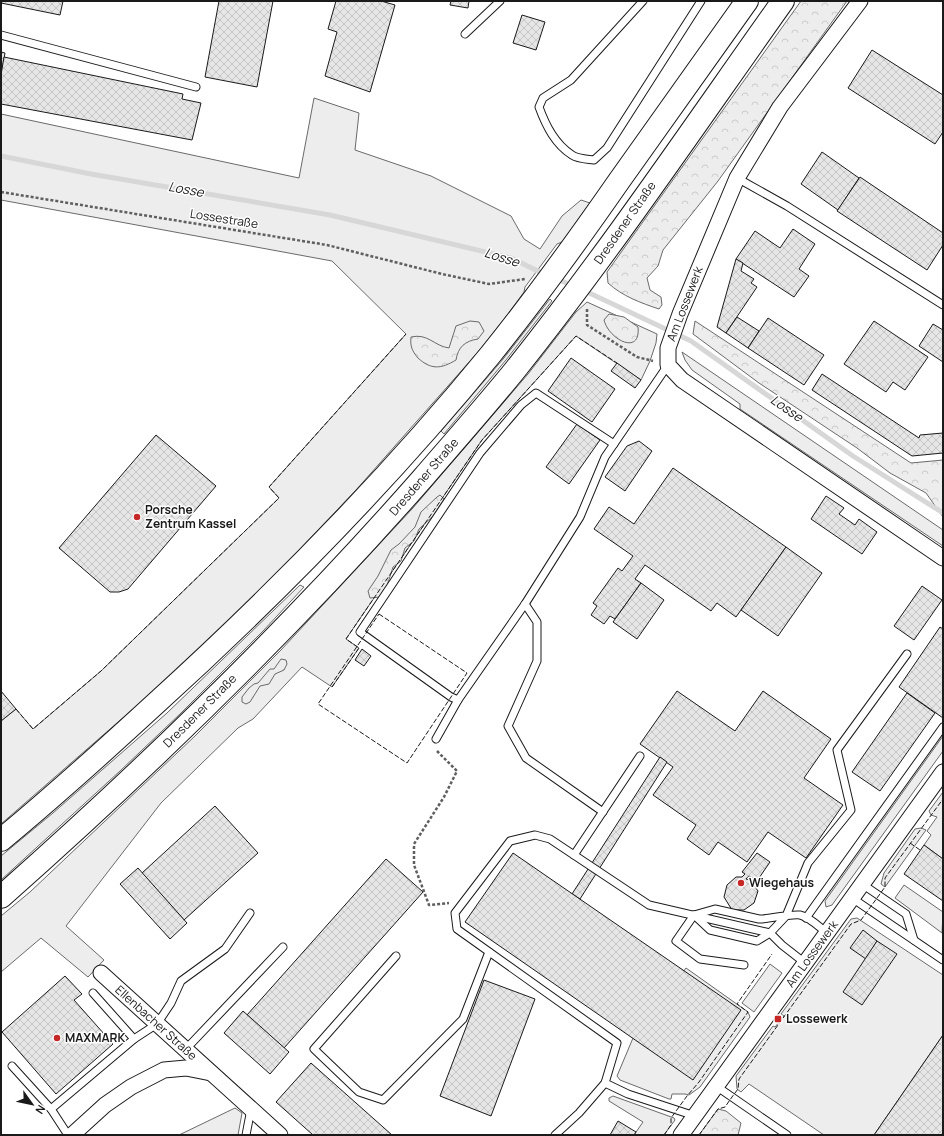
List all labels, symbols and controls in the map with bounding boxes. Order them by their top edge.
water label: Losse [167,177,206,201]
street label: Dresdener Straße [590,178,660,268]
street label: Lossestraße [189,205,259,232]
water label: Losse [482,243,523,271]
street label: Am Lossewerk [662,263,707,344]
water label: Losse [767,390,808,426]
street label: Dresdener Straße [385,434,462,519]
place label: Porsche Zentrum Kassel [145,501,236,532]
marker: Porsche Zentrum Kassel [132,512,142,522]
street label: Dresdener Straße [159,670,240,751]
place label: Wiegehaus [749,874,815,891]
marker: Wiegehaus [736,878,746,888]
street label: Am Lossewerk [782,916,842,991]
street label: Ellenbacher Straße [112,981,201,1064]
place label: Lossewerk [786,1010,848,1027]
marker: Lossewerk [773,1014,783,1024]
place label: MAXMARK [65,1029,125,1046]
marker: MAXMARK [52,1033,62,1043]
north arrow [12,1084,52,1124]
text: N [32,1102,49,1117]

